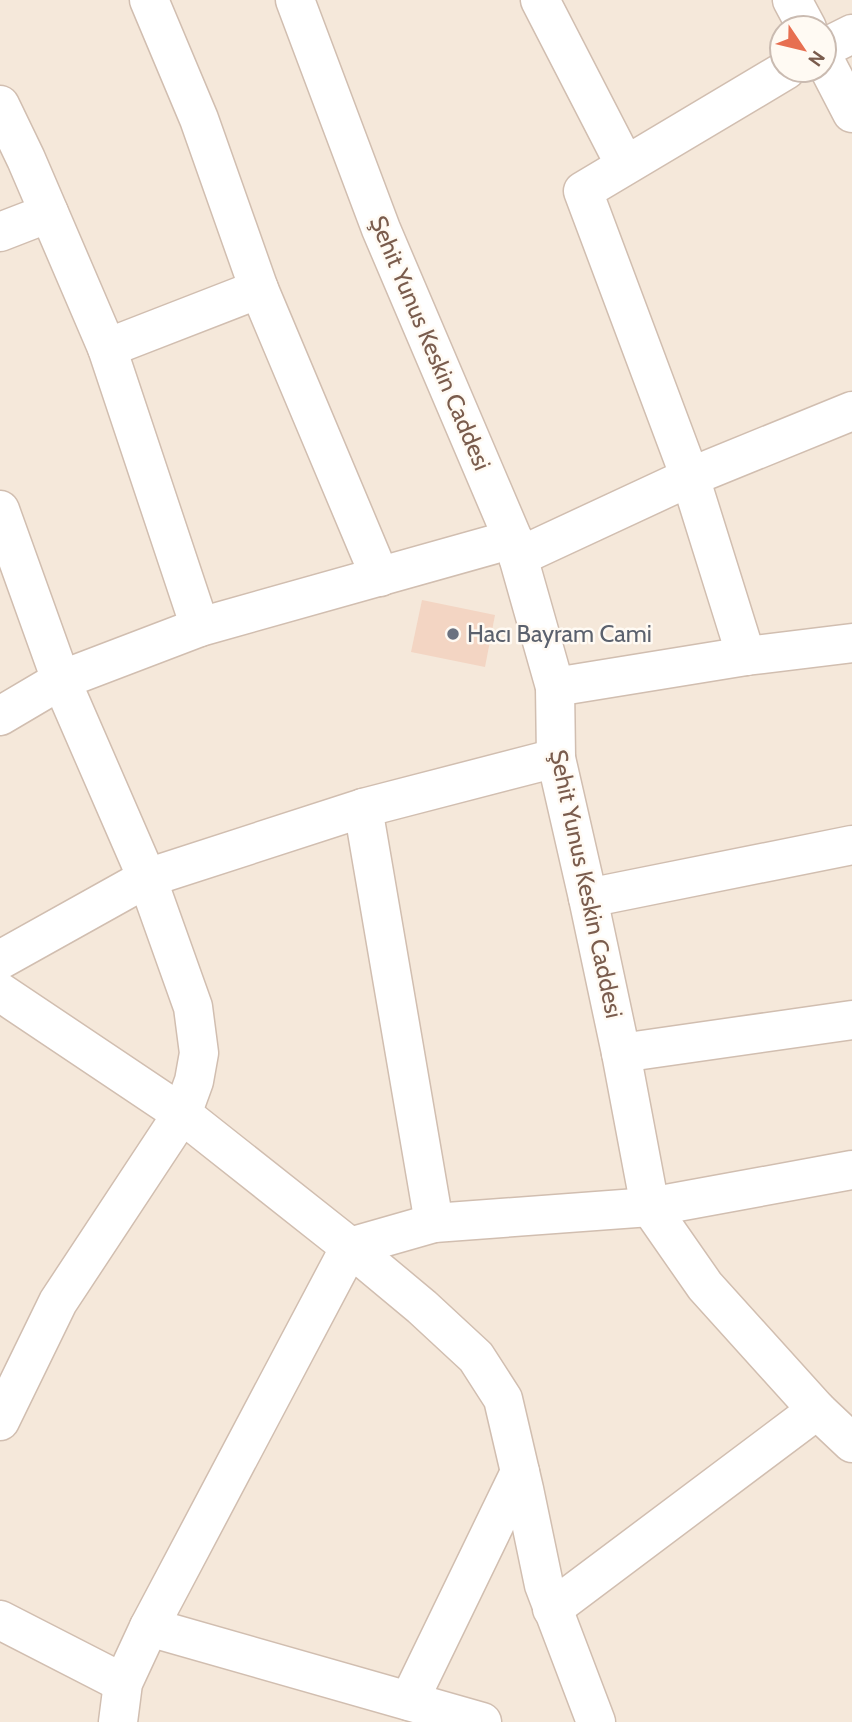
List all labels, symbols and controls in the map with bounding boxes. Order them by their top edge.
north arrow [768,14,838,84]
text: N [803,46,830,71]
street label: Şehit Yunus Keskin Caddesi [364,211,497,474]
place label: Hacı Bayram Cami [467,619,652,648]
marker: Hacı Bayram Cami [445,626,461,642]
street label: Şehit Yunus Keskin Caddesi [544,747,629,1021]

